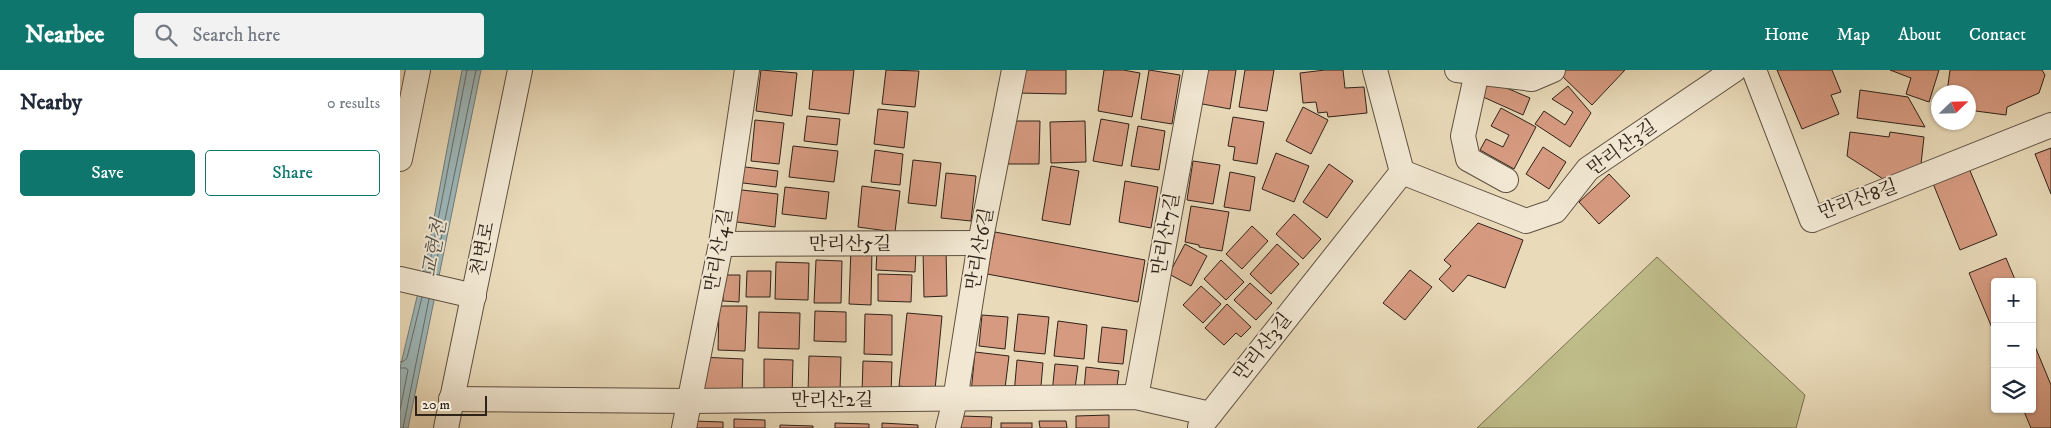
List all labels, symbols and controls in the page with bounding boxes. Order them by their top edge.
search box [134,13,484,58]
text: Nearbee [25,20,104,50]
icon: search [152,21,180,49]
text: Search here [192,24,280,47]
text: Home [1764,24,1809,46]
text: Map [1837,24,1870,46]
text: About [1898,24,1941,46]
text: Contact [1969,24,2026,46]
north arrow [1931,85,1976,130]
text: Nearby [20,90,82,116]
text: 0 results [327,93,380,113]
street label: 만리산3길 [1583,115,1661,181]
button: Save [20,150,195,196]
button: Share [205,150,380,196]
street label: 만리산8길 [1815,175,1901,225]
street label: 만리산7길 [1147,191,1185,277]
street label: 만리산4길 [700,206,738,294]
street label: 만리산6길 [961,206,999,292]
water label: 교현천 [417,216,453,279]
street label: 천변로 [466,220,500,278]
street label: 만리산5길 [809,233,891,256]
map controls [1991,278,2036,413]
button: + [1991,278,2036,323]
street label: 만리산3길 [1229,308,1297,386]
button: − [1991,323,2036,368]
button: layers [1991,368,2036,413]
street label: 만리산2길 [791,389,873,412]
scale bar [415,393,488,416]
text: 20 m [422,396,450,414]

